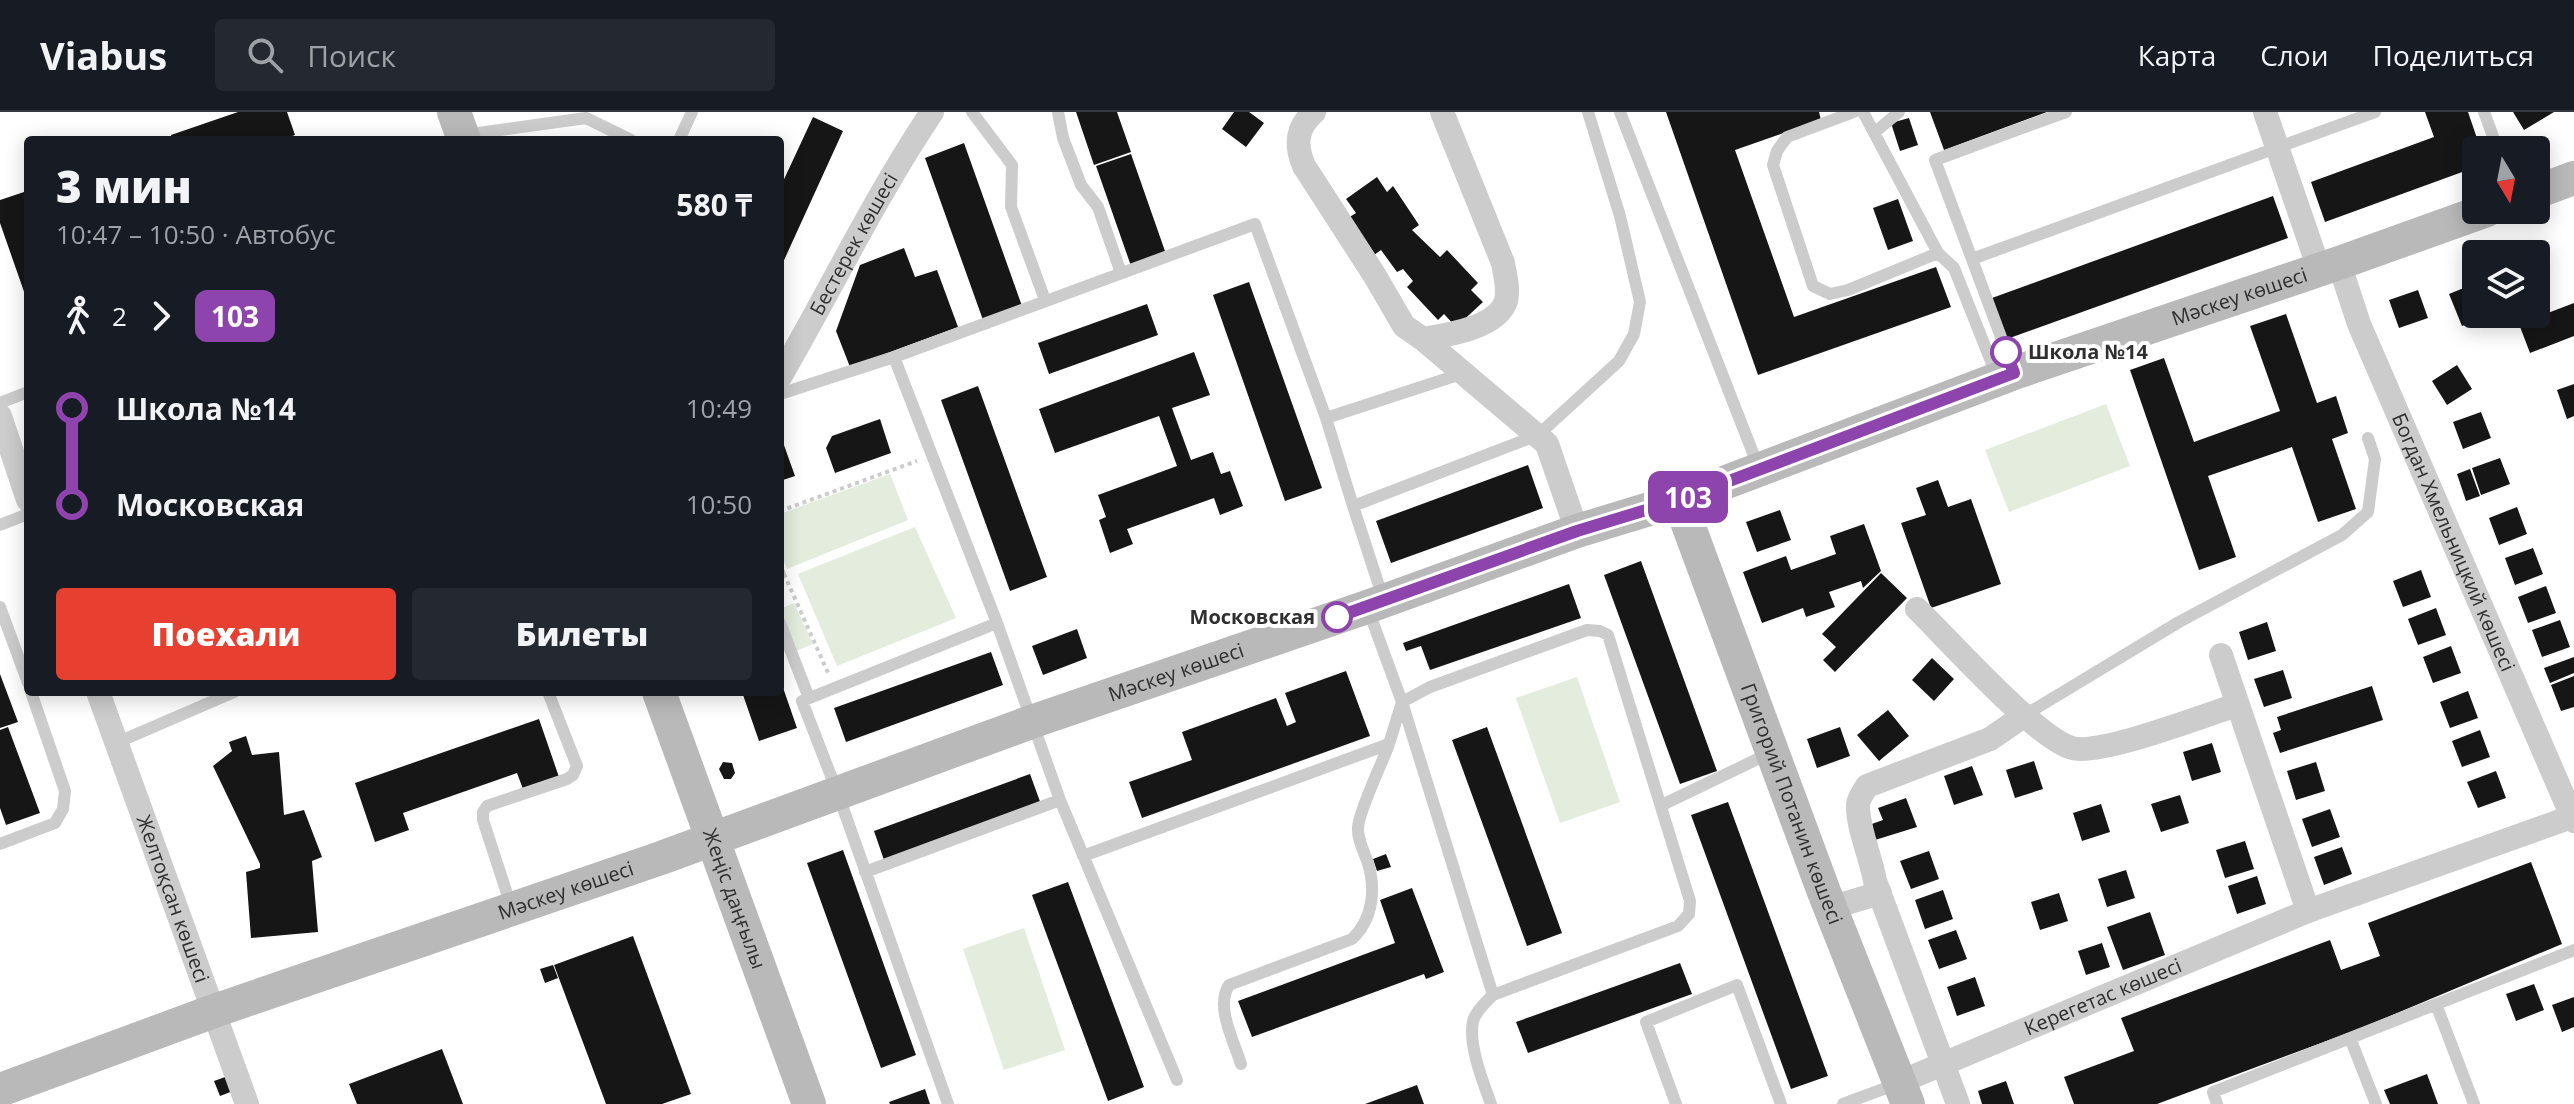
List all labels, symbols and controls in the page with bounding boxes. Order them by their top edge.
search box [215,19,775,91]
text: Viabus [40,29,167,81]
icon: search [243,33,287,77]
text: Поиск [307,35,396,76]
text: Карта [2138,36,2216,74]
text: Слои [2260,36,2329,74]
text: Поделиться [2373,36,2534,74]
north arrow [2462,136,2550,224]
map controls [2462,136,2550,328]
text: 3 мин [56,156,192,216]
street label: Бестерек көшесі [803,168,904,320]
text: 580 ₸ [676,184,752,225]
text: 10:47 – 10:50 · Автобус [56,216,336,252]
button: layers [2462,240,2550,328]
street label: Мәскеу көшесі [2168,261,2311,332]
icon: walk [56,294,100,338]
icon: forward [139,294,183,338]
text: 103 [211,297,259,335]
text: 2 [112,298,127,334]
marker: Школа №14 [1991,337,2021,367]
place label: Школа №14 [2028,338,2148,365]
text: Школа №14 [116,388,296,429]
text: 10:49 [686,390,752,426]
street label: Богдан Хмельницкий көшесі [2386,409,2522,675]
line badge: 103 [1642,471,1734,523]
text: 103 [1664,478,1712,516]
text: Московская [116,484,304,525]
text: 10:50 [686,486,752,522]
button: Поехали [56,588,396,680]
button: Билеты [412,588,752,680]
marker: Московская [1322,602,1352,632]
place label: Московская [1190,603,1315,630]
street label: Мәскеу көшесі [1104,636,1247,708]
street label: Григорий Потанин көшесі [1735,679,1849,928]
street label: Желтоқсан көшесі [131,811,216,986]
street label: Жеңіс даңғылы [697,825,773,972]
street label: Мәскеу көшесі [494,854,637,926]
street label: Керегетас көшесі [2020,952,2185,1041]

